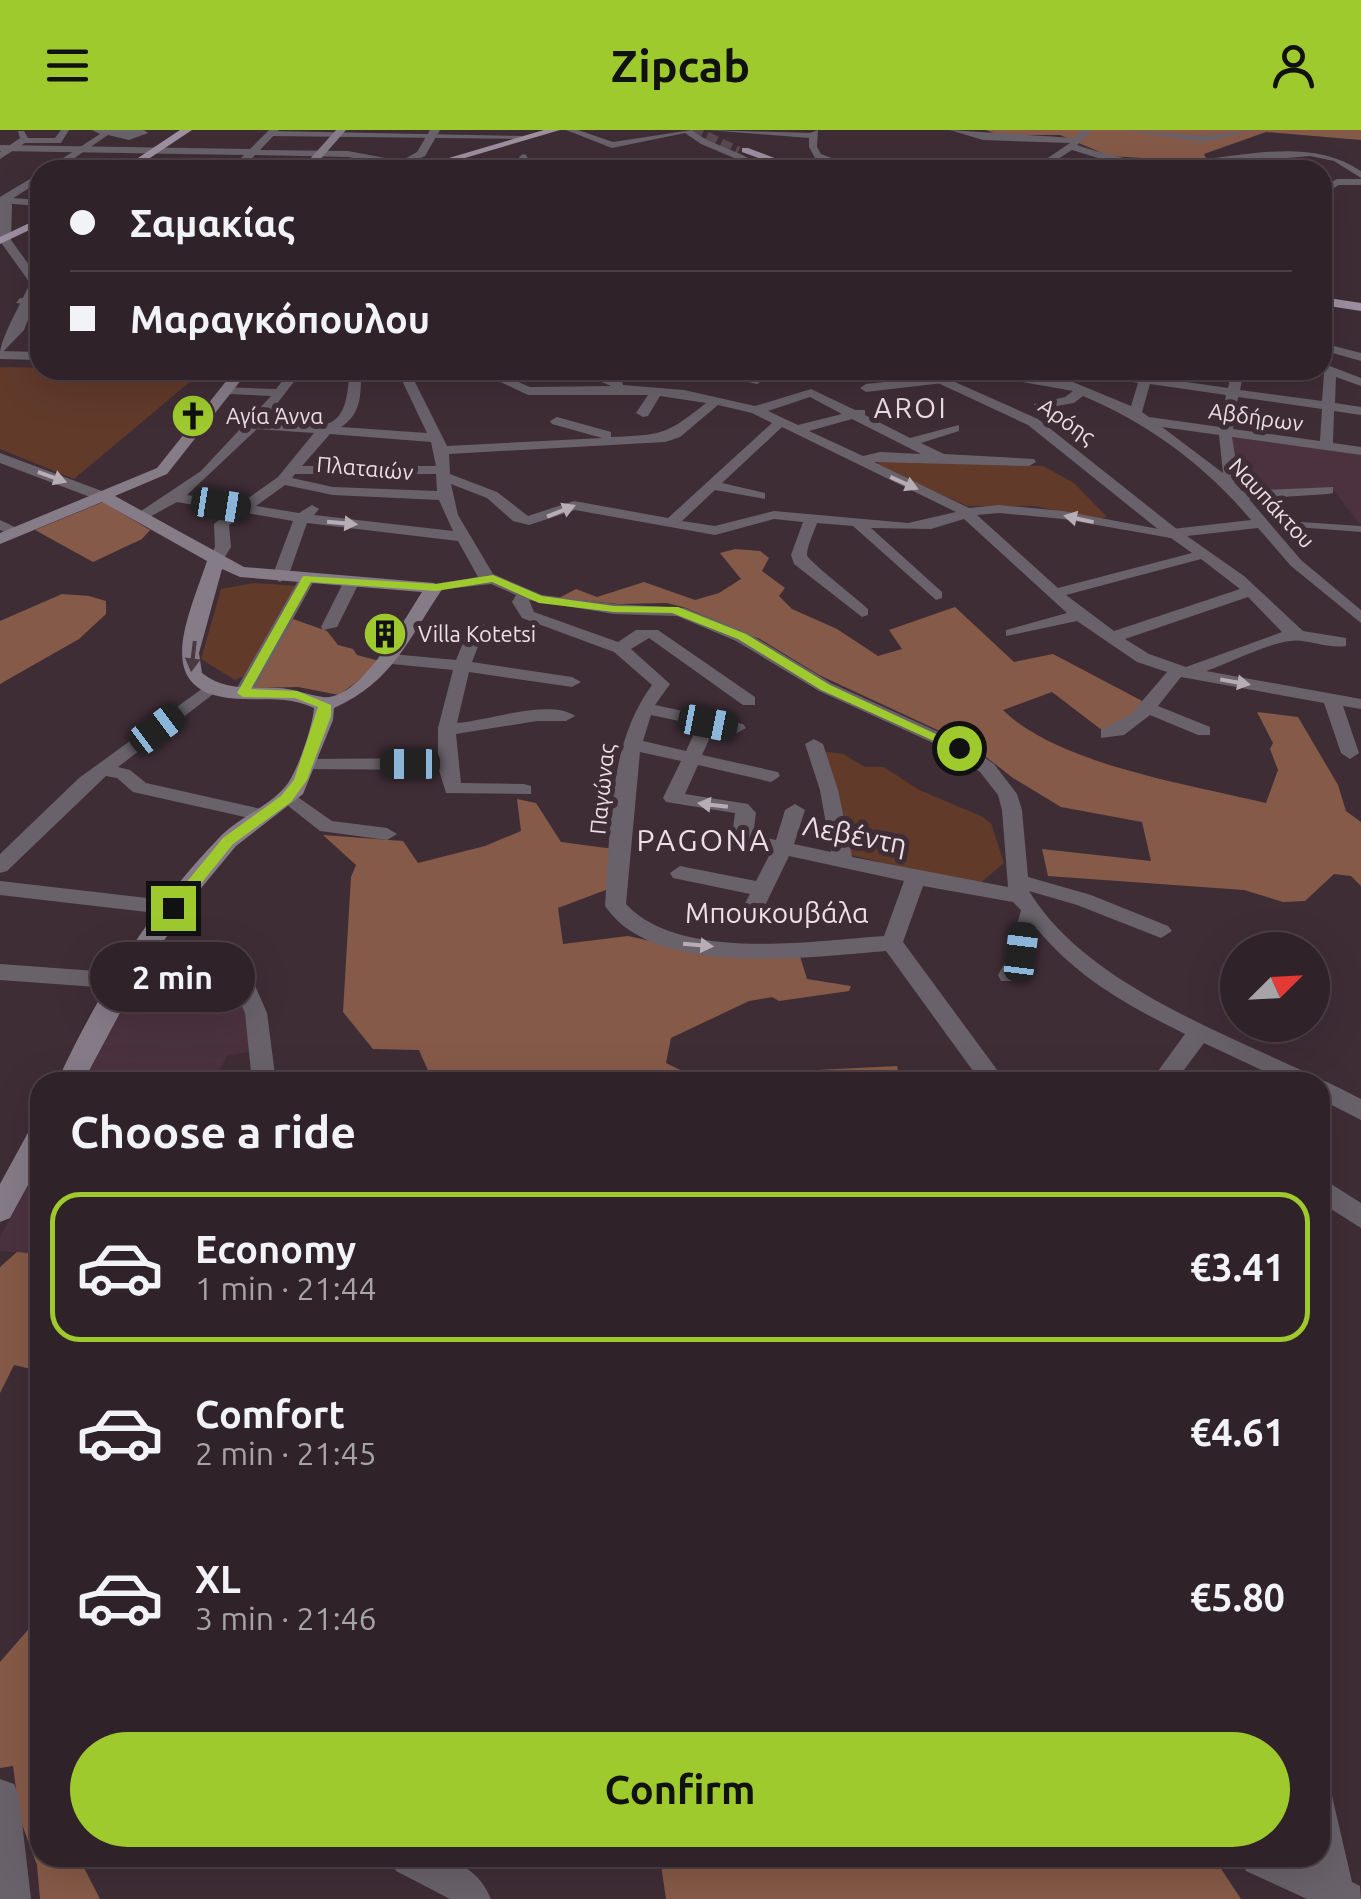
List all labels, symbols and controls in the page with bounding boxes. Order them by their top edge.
icon: menu [40,38,95,93]
icon: person [1266,38,1321,93]
text: Zipcab [611,40,750,91]
text: Σαμακίας [130,202,295,244]
text: Μαραγκόπουλου [130,298,430,340]
district label: AROI [874,392,948,423]
street label: Αρόης [1034,392,1100,450]
church icon: Αγία Άννα [170,393,216,439]
street label: Αβδήρων [1207,398,1305,436]
place label: Αγία Άννα [226,403,323,428]
street label: Πλαταιών [316,451,415,484]
street label: Ναυπάκτου [1224,453,1320,553]
one-way arrow [37,470,67,485]
one-way arrow [889,475,919,491]
car [189,485,253,525]
one-way arrow [546,503,576,519]
one-way arrow [1063,511,1094,526]
one-way arrow [327,516,359,532]
building icon: Villa Kotetsi [362,611,408,657]
place label: Villa Kotetsi [418,621,536,646]
one-way arrow [185,641,201,672]
one-way arrow [1220,675,1252,690]
car [124,699,190,759]
car [676,703,740,743]
route start [937,726,982,771]
street label: Παγώνας [584,742,620,836]
car [380,749,440,779]
one-way arrow [697,796,729,812]
street label: Λεβέντη [801,809,910,860]
district label: PAGONA [637,823,771,857]
route end [151,886,196,931]
street label: Μπουκουβάλα [685,897,869,928]
car [1002,920,1040,984]
north arrow [1220,932,1330,1042]
map controls [1220,932,1330,1042]
one-way arrow [682,938,714,954]
callout: 2 min [90,943,256,1013]
text: 2 min [132,959,213,995]
text: Choose a ride [70,1106,356,1157]
icon: car [75,1222,165,1312]
text: Economy [195,1228,356,1270]
text: €3.41 [1190,1246,1285,1288]
text: 1 min · 21:44 [195,1270,377,1306]
icon: car [75,1387,165,1477]
text: Comfort [195,1393,345,1435]
text: €4.61 [1190,1411,1285,1453]
text: 2 min · 21:45 [195,1435,377,1471]
icon: car [75,1552,165,1642]
text: XL [195,1558,241,1600]
text: €5.80 [1190,1576,1285,1618]
text: 3 min · 21:46 [195,1600,377,1636]
button: Confirm [70,1732,1290,1847]

